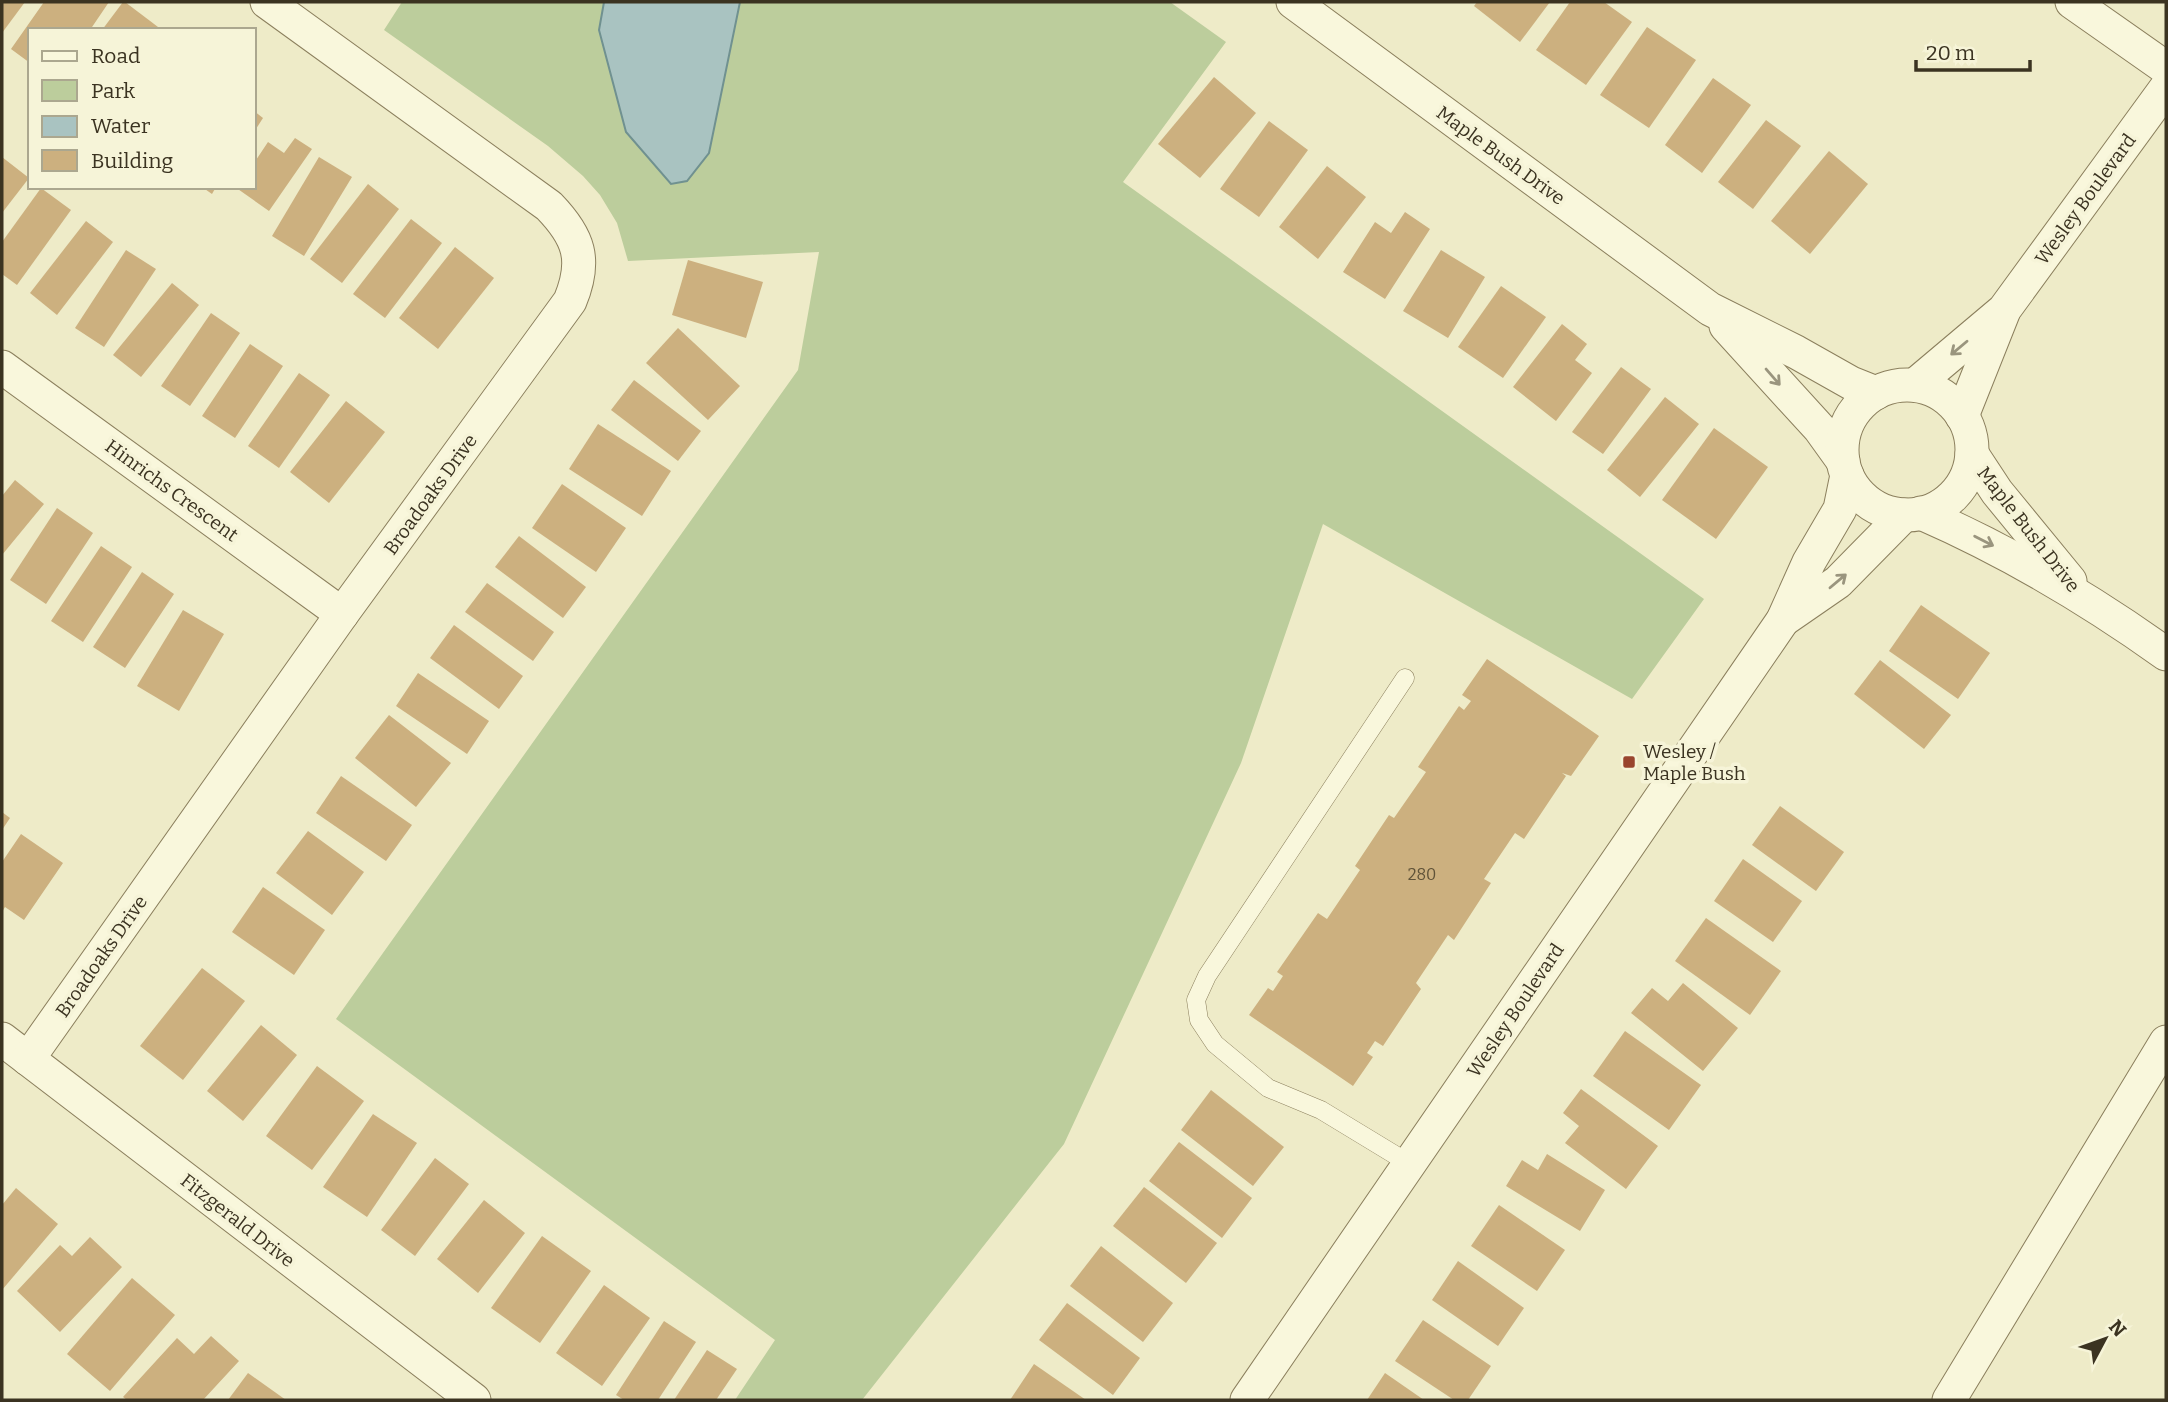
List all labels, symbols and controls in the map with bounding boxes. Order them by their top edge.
legend [28,28,256,189]
scale bar [1916,28,2030,72]
text: 20 m [1926,40,1975,66]
text: Road [91,43,140,69]
text: Park [91,78,135,104]
street label: Maple Bush Drive [1432,101,1569,210]
text: Water [91,113,150,139]
street label: Wesley Boulevard [2030,129,2141,269]
text: Building [91,148,174,174]
one-way arrow [1951,340,1969,356]
one-way arrow [1765,368,1781,386]
street label: Broadoaks Drive [379,429,482,559]
street label: Hinrichs Crescent [101,435,243,546]
street label: Maple Bush Drive [1972,462,2085,597]
one-way arrow [1973,535,1993,549]
one-way arrow [1829,573,1847,588]
place label: Wesley / Maple Bush [1643,740,1746,785]
marker: Wesley / Maple Bush [1621,754,1637,770]
house number: 280 [1408,865,1436,884]
street label: Broadoaks Drive [51,891,152,1022]
street label: Wesley Boulevard [1462,939,1569,1082]
street label: Fitzgerald Drive [176,1169,299,1272]
north arrow [2070,1304,2140,1374]
text: N [2104,1315,2131,1342]

